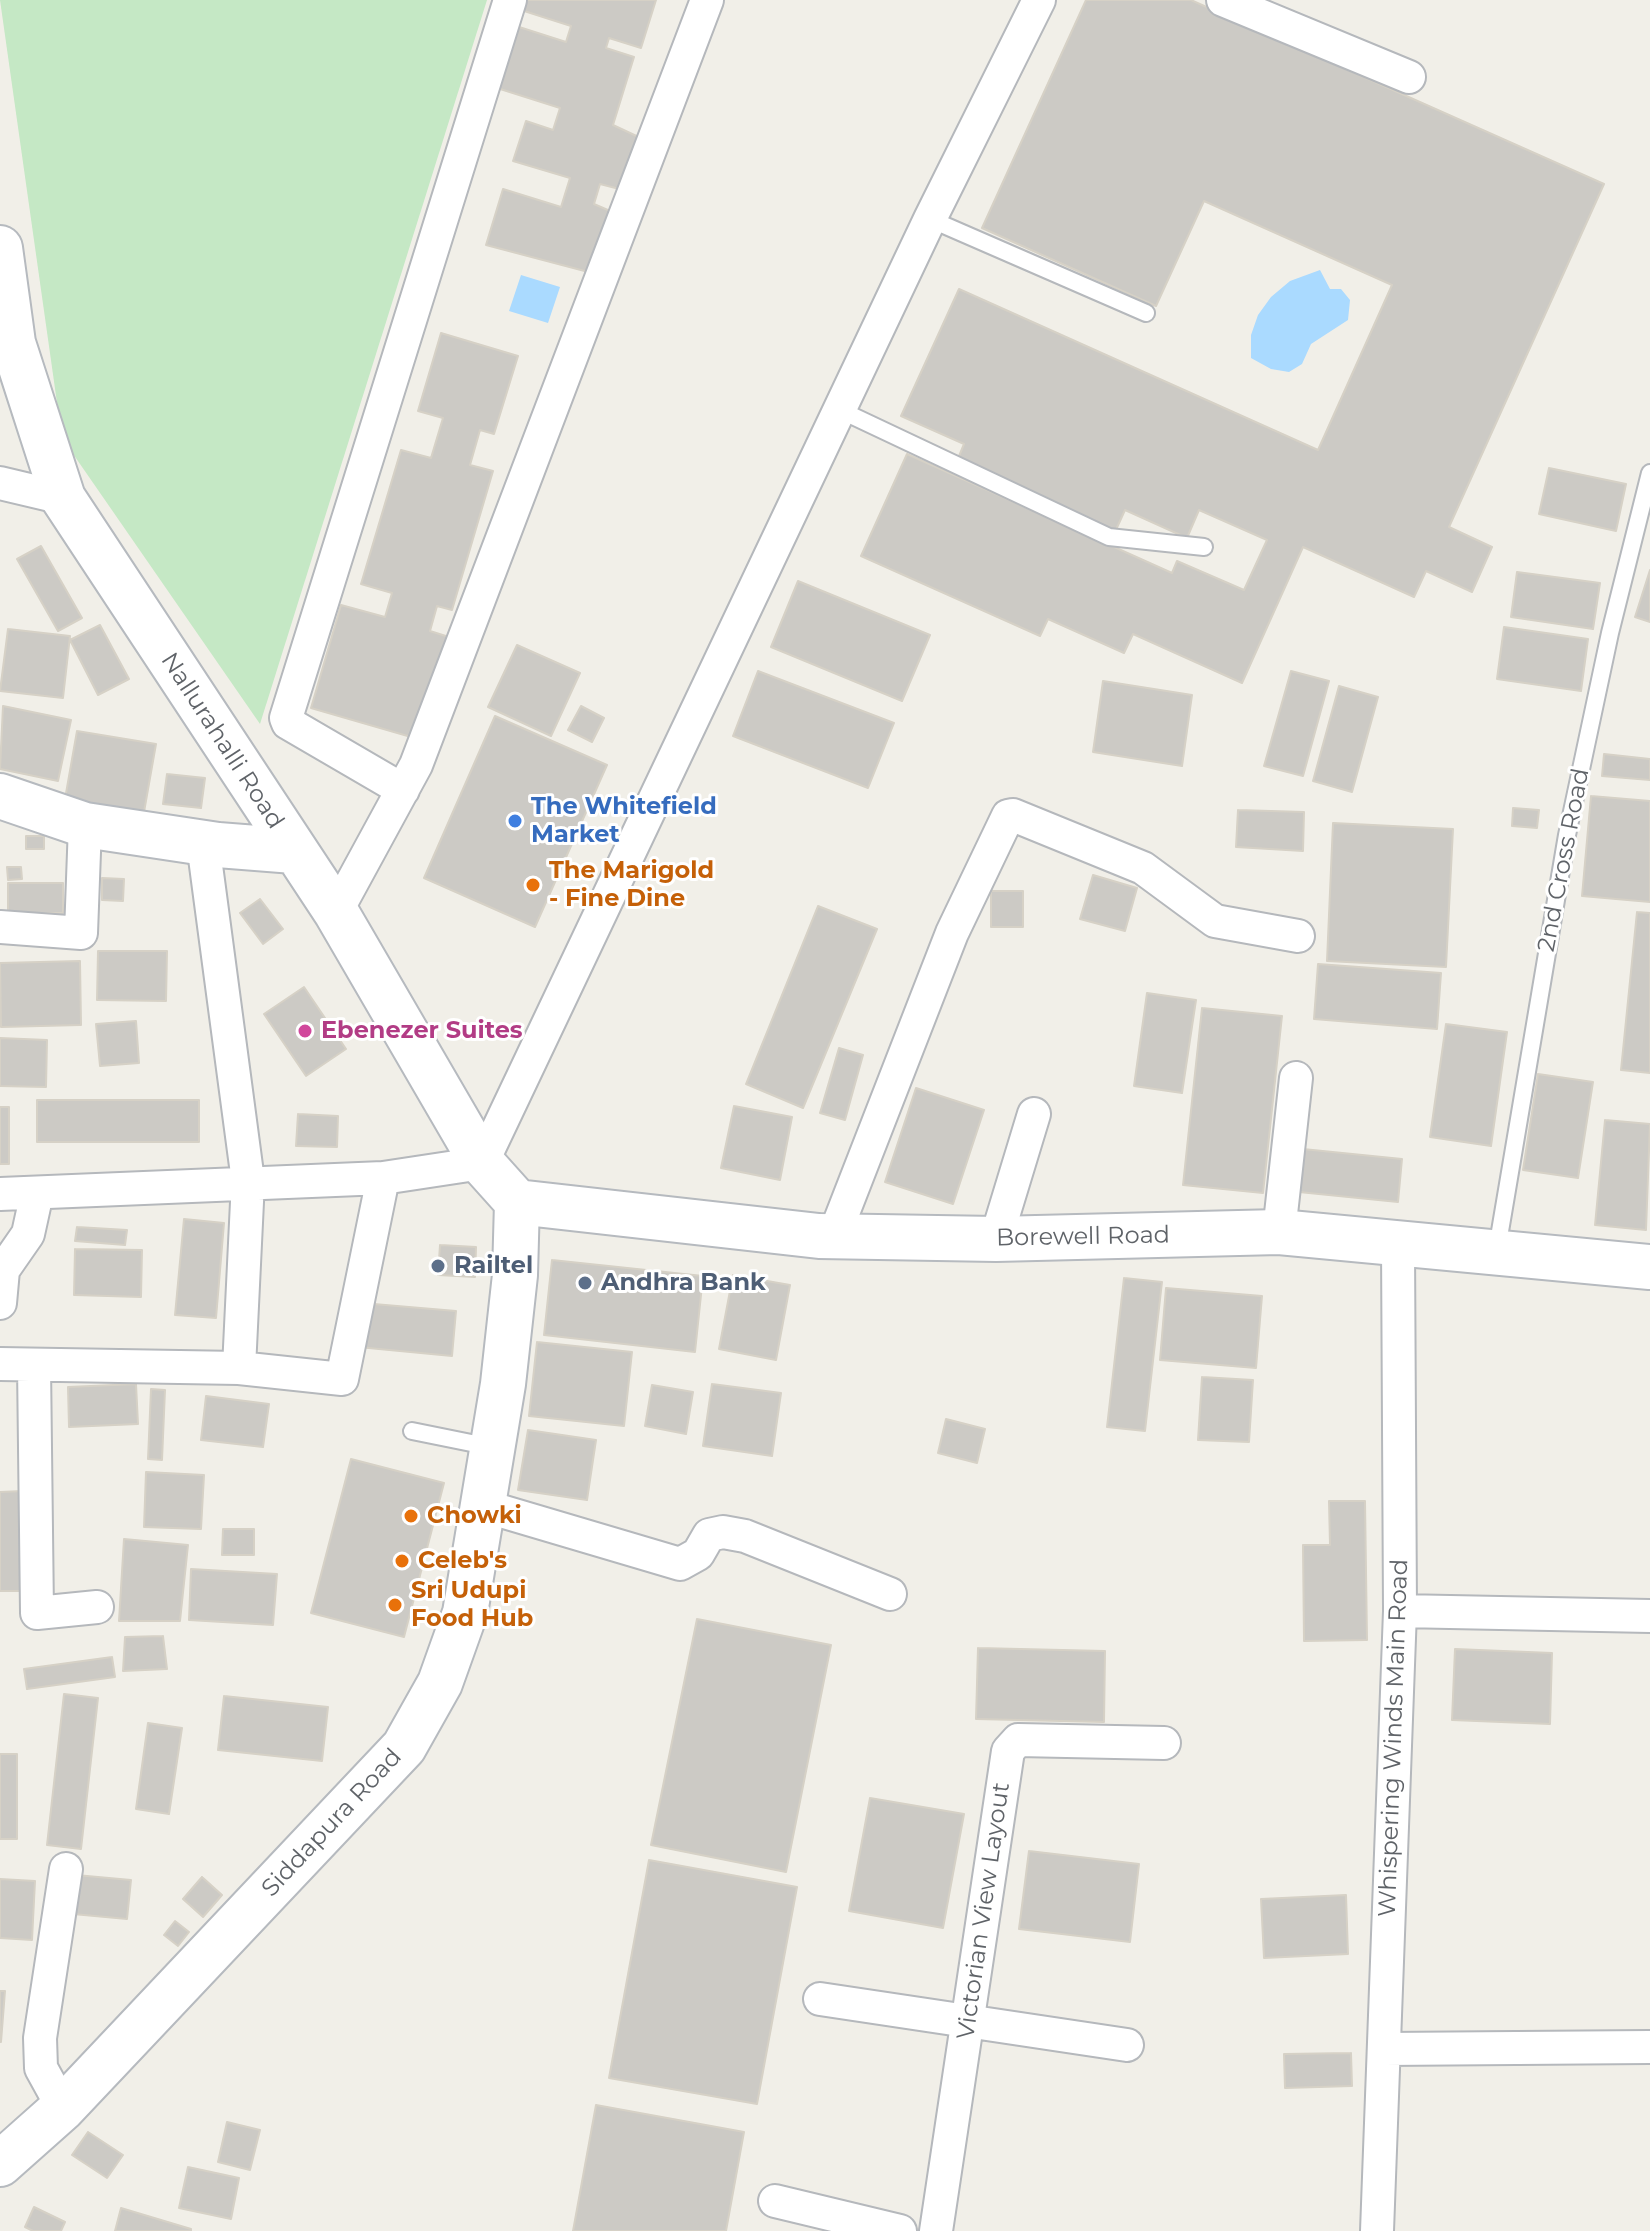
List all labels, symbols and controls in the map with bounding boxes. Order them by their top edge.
street label: Nallurahalli Road [154,647,290,835]
street label: 2nd Cross Road [1532,766,1596,954]
place label: The Whitefield Market [531,793,717,849]
marker: The Whitefield Market [506,812,524,830]
place label: The Marigold - Fine Dine [549,857,714,913]
marker: The Marigold - Fine Dine [524,876,542,894]
place label: Ebenezer Suites [321,1017,523,1045]
marker: Ebenezer Suites [296,1022,314,1040]
street label: Borewell Road [996,1221,1170,1253]
place label: Railtel [454,1252,533,1280]
marker: Railtel [429,1257,447,1275]
place label: Andhra Bank [601,1269,766,1297]
marker: Andhra Bank [576,1274,594,1292]
place label: Chowki [427,1502,522,1530]
marker: Chowki [402,1507,420,1525]
place label: Celeb's [418,1547,507,1575]
marker: Celeb's [393,1552,411,1570]
street label: Whispering Winds Main Road [1373,1558,1415,1918]
place label: Sri Udupi Food Hub [411,1577,533,1633]
marker: Sri Udupi Food Hub [386,1596,404,1614]
street label: Siddapura Road [256,1743,408,1903]
street label: Victorian View Layout [952,1781,1016,2041]

